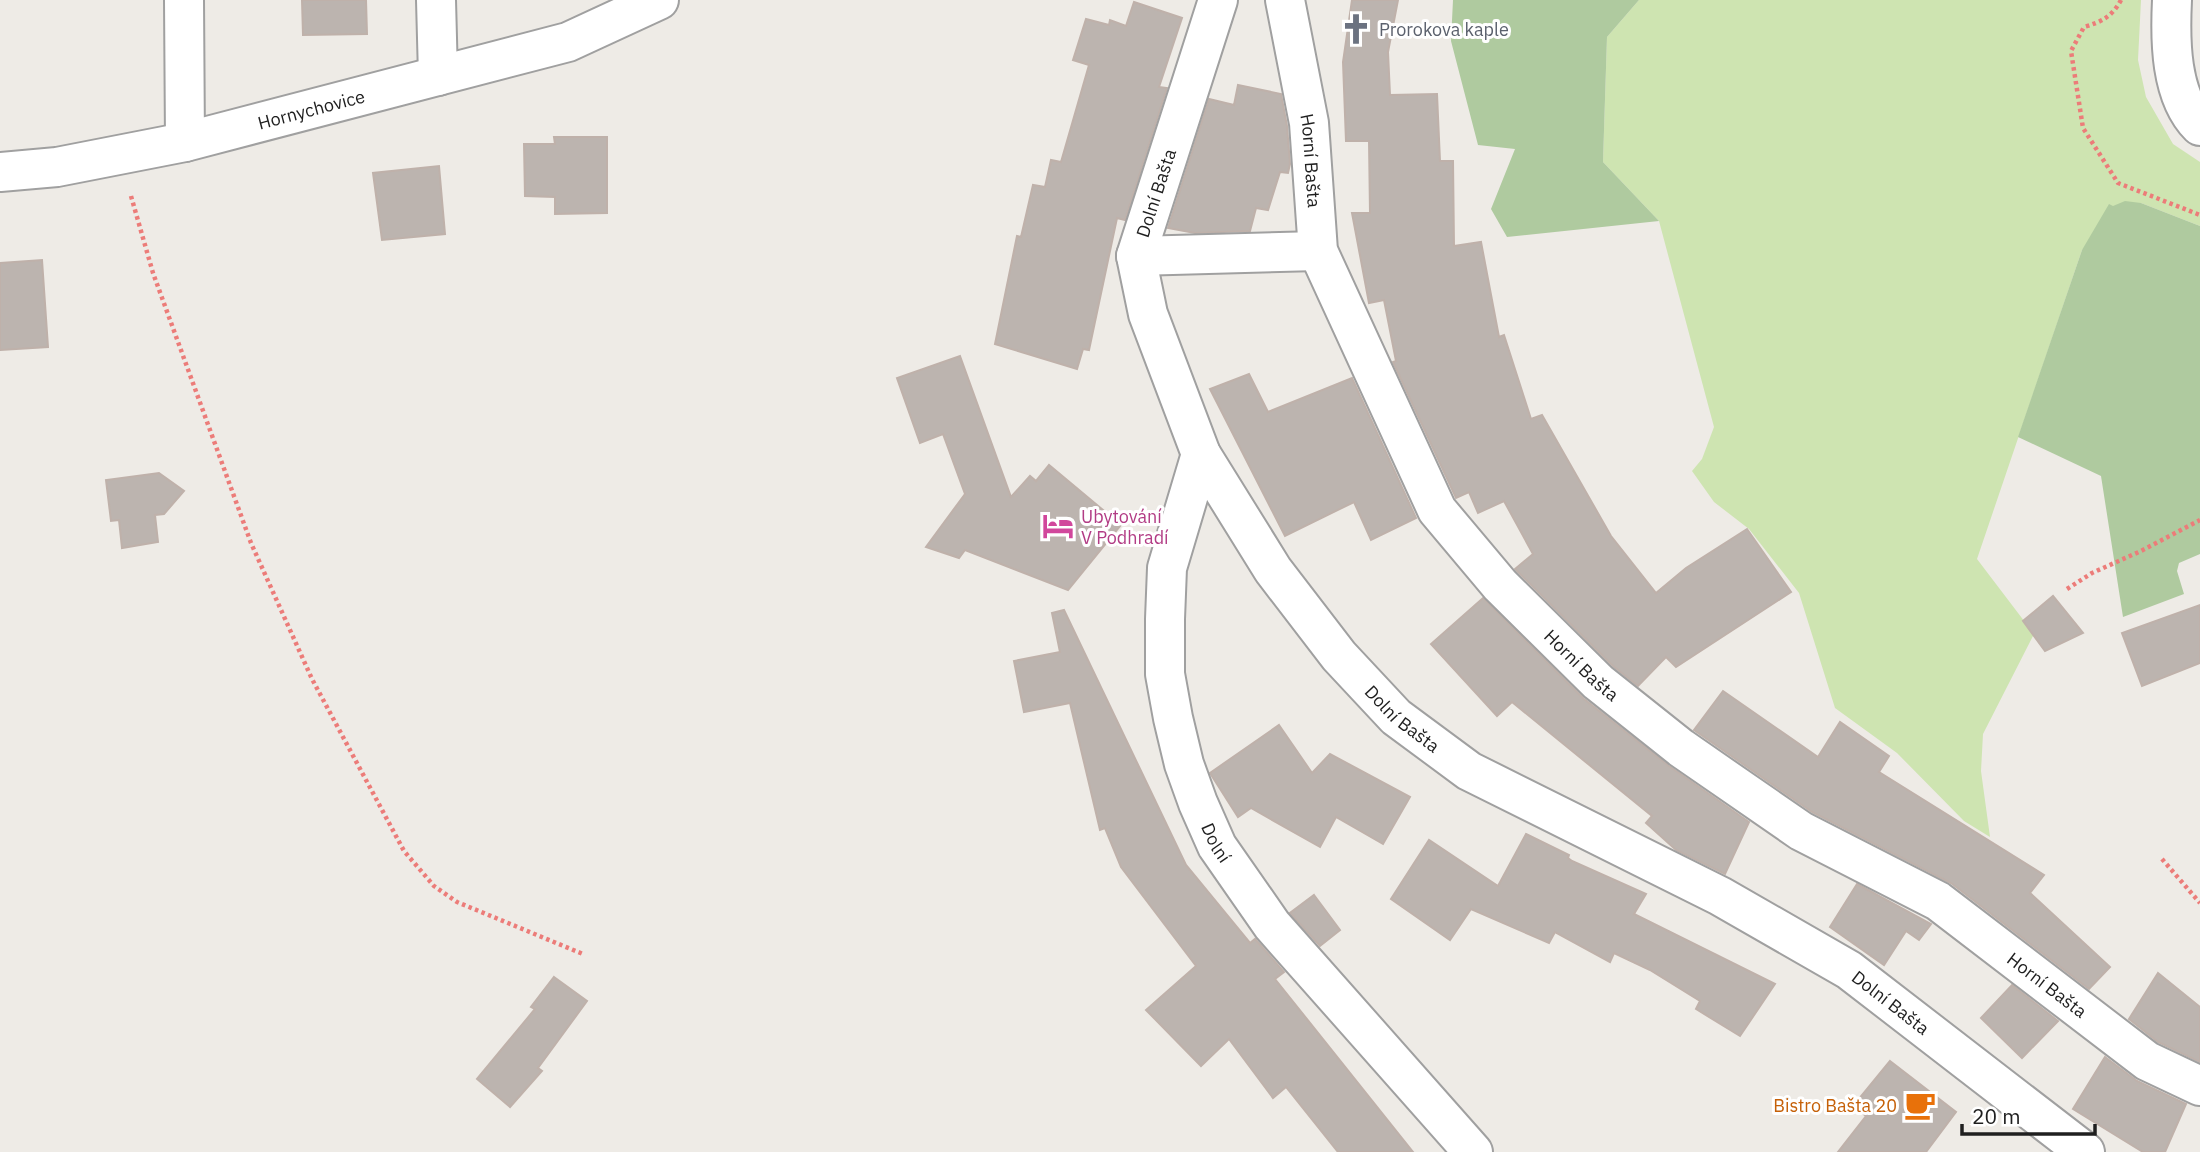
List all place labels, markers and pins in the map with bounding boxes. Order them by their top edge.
church icon: Prorokova kaple [1339,12,1373,46]
place label: Prorokova kaple [1379,18,1509,41]
place label: Ubytování V Podhradí [1081,505,1169,549]
hotel icon: Ubytování V Podhradí [1041,509,1075,543]
cafe icon: Bistro Bašta 20 [1903,1088,1937,1122]
place label: Bistro Bašta 20 [1773,1094,1897,1117]

